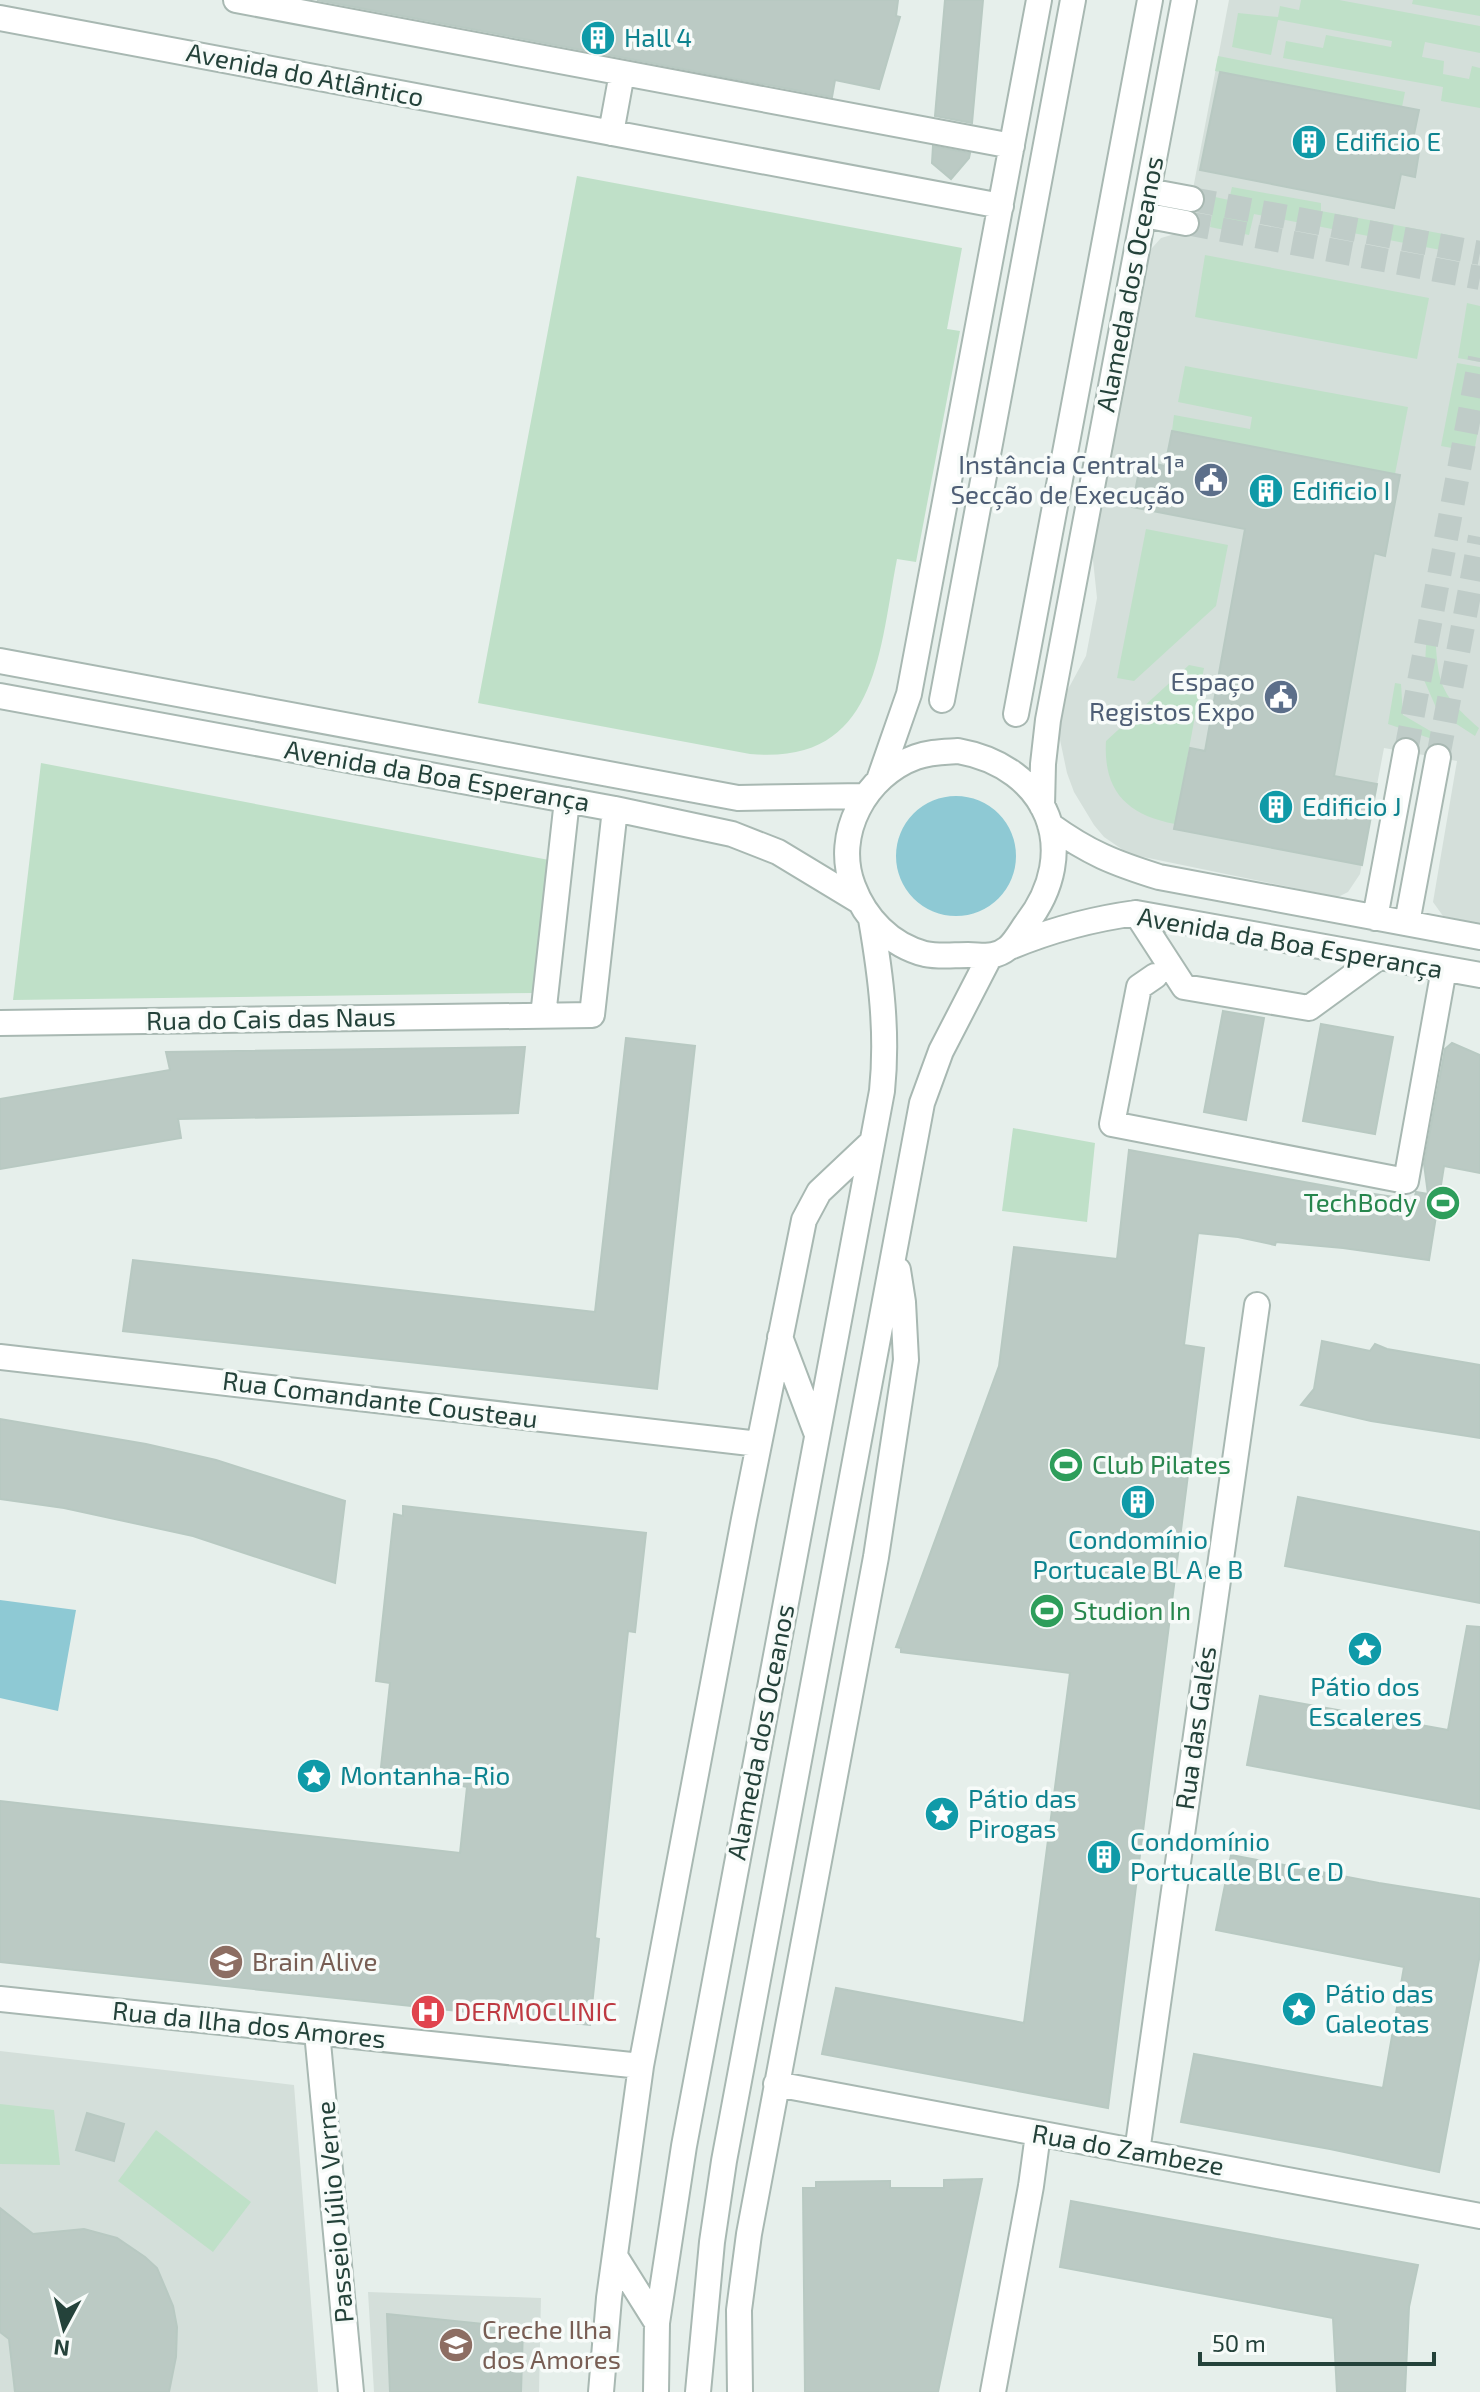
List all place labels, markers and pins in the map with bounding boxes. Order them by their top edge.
building icon: Hall 4 [579,19,617,57]
place label: Hall 4 [624,21,692,52]
building icon: Edificio E [1290,123,1328,161]
place label: Edificio E [1335,125,1441,156]
place label: Instância Central 1ª Secção de Execução [950,448,1185,511]
public building icon: Instância Central 1ª Secção de Execução [1192,461,1230,499]
building icon: Edificio I [1247,472,1285,510]
place label: Edificio I [1292,474,1390,505]
place label: Espaço Registos Expo [1089,665,1255,726]
public building icon: Espaço Registos Expo [1262,678,1300,716]
building icon: Edificio J [1257,788,1295,826]
place label: Edificio J [1302,790,1402,821]
sports icon: TechBody [1424,1184,1462,1222]
place label: TechBody [1303,1186,1417,1217]
sports icon: Club Pilates [1047,1446,1085,1484]
place label: Club Pilates [1092,1448,1231,1479]
building icon: Condomínio Portucale BL A e B [1119,1483,1157,1521]
place label: Condomínio Portucale BL A e B [1033,1523,1243,1584]
sports icon: Studion In [1028,1592,1066,1630]
place label: Studion In [1073,1594,1191,1625]
place icon: Pátio dos Escaleres [1346,1630,1384,1668]
place label: Pátio dos Escaleres [1308,1670,1422,1731]
place icon: Montanha-Rio [295,1757,333,1795]
place label: Montanha-Rio [340,1759,510,1790]
place label: Pátio das Pirogas [968,1782,1077,1843]
place icon: Pátio das Pirogas [923,1795,961,1833]
place label: Condomínio Portucalle Bl C e D [1130,1825,1344,1886]
building icon: Condomínio Portucalle Bl C e D [1085,1838,1123,1876]
school or university icon: Brain Alive [207,1943,245,1981]
place label: Brain Alive [252,1945,377,1976]
place label: Pátio das Galeotas [1325,1977,1434,2038]
place icon: Pátio das Galeotas [1280,1990,1318,2028]
hospital icon: DERMOCLINIC [409,1993,447,2031]
place label: DERMOCLINIC [454,1995,617,2026]
place label: Creche Ilha dos Amores [482,2313,621,2374]
school or university icon: Creche Ilha dos Amores [437,2326,475,2364]

